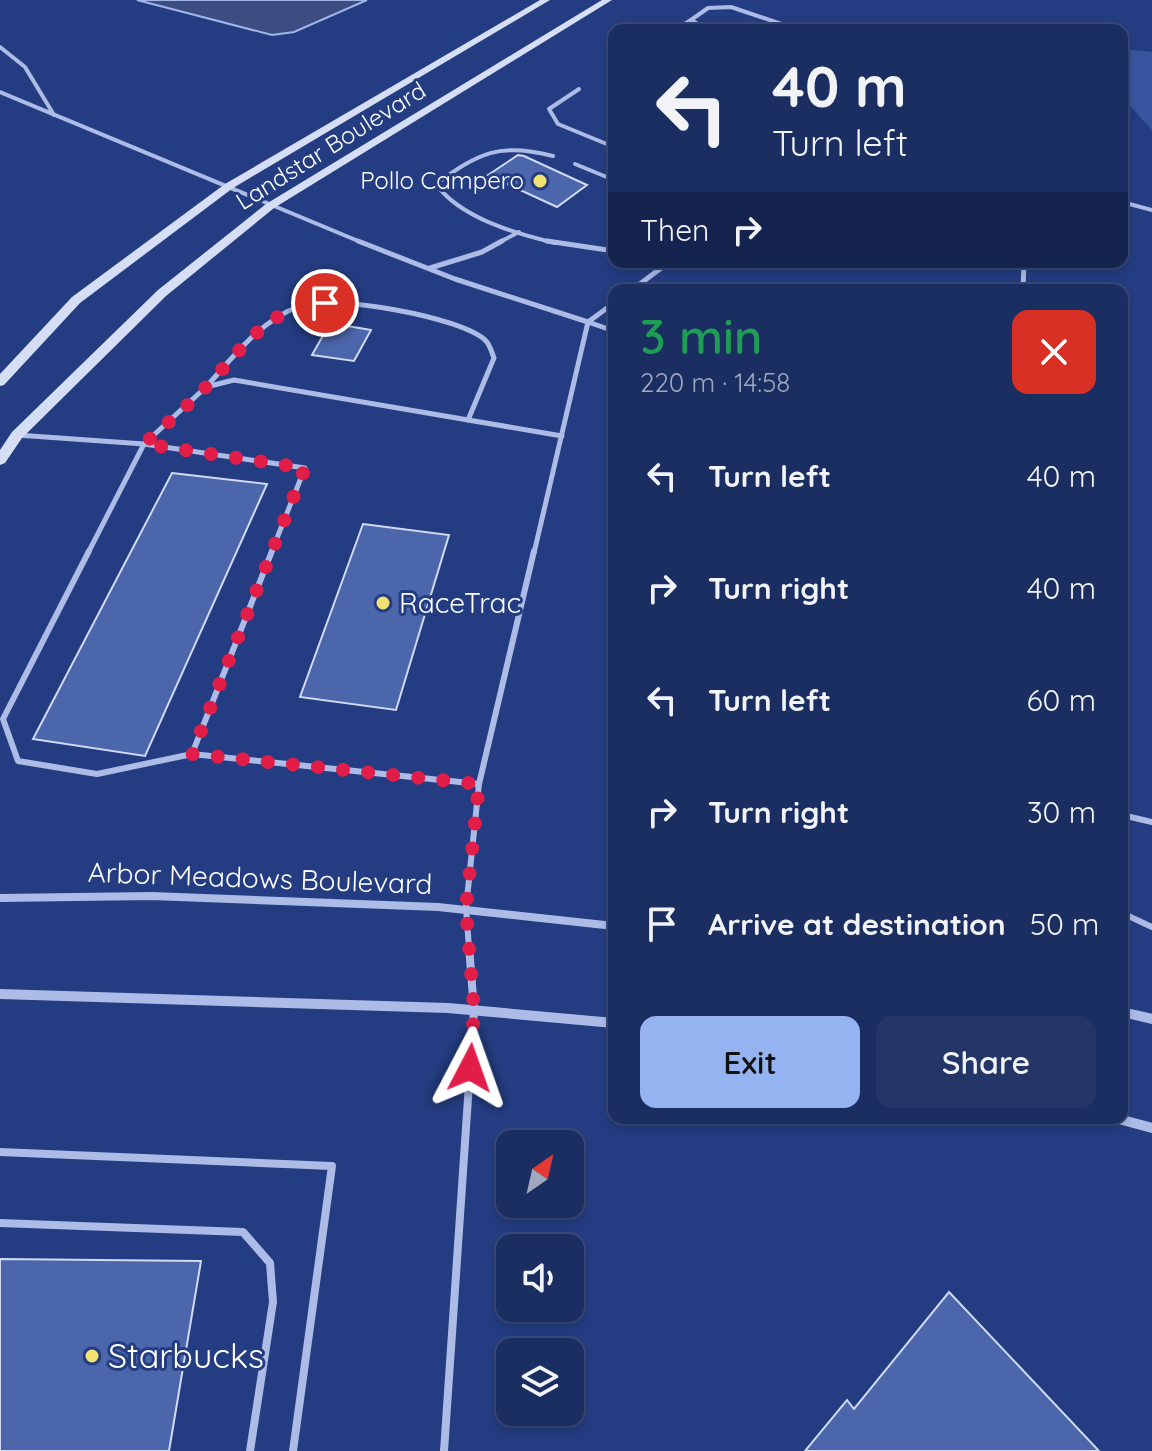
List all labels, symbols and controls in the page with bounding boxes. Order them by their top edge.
text: 40 m [772,51,907,121]
icon: left [640,56,744,160]
street label: Landstar Boulevard [230,75,431,216]
text: Turn left [772,120,908,165]
place label: Pollo Campero [360,165,524,195]
marker: Pollo Campero [531,172,549,190]
icon: right [725,208,769,252]
text: Then [640,211,709,249]
pin [291,269,359,337]
icon: arrive [303,281,347,325]
text: 3 min [640,306,762,366]
button: close [1012,310,1096,394]
text: 220 m · 14:58 [640,366,790,399]
icon: left [640,454,684,498]
text: Turn left [708,457,831,495]
text: 40 m [1027,457,1096,495]
icon: right [640,566,684,610]
text: Turn right [708,569,849,607]
text: 40 m [1027,569,1096,607]
place label: RaceTrac [399,585,521,620]
marker: RaceTrac [374,594,392,612]
icon: left [640,678,684,722]
text: Turn left [708,681,831,719]
text: 60 m [1026,681,1096,719]
icon: right [640,790,684,834]
text: Turn right [708,793,849,831]
text: 30 m [1027,793,1096,831]
street label: Arbor Meadows Boulevard [87,854,433,901]
icon: arrive [640,902,684,946]
text: Arrive at destination [708,905,1006,943]
text: 50 m [1030,905,1099,943]
button: Exit [640,1016,860,1108]
button: Share [876,1016,1096,1108]
position arrow [428,1026,512,1110]
north arrow [496,1130,584,1218]
map controls [496,1130,584,1426]
button: sound [496,1234,584,1322]
place label: Starbucks [108,1334,264,1377]
button: layers [496,1338,584,1426]
marker: Starbucks [83,1347,101,1365]

